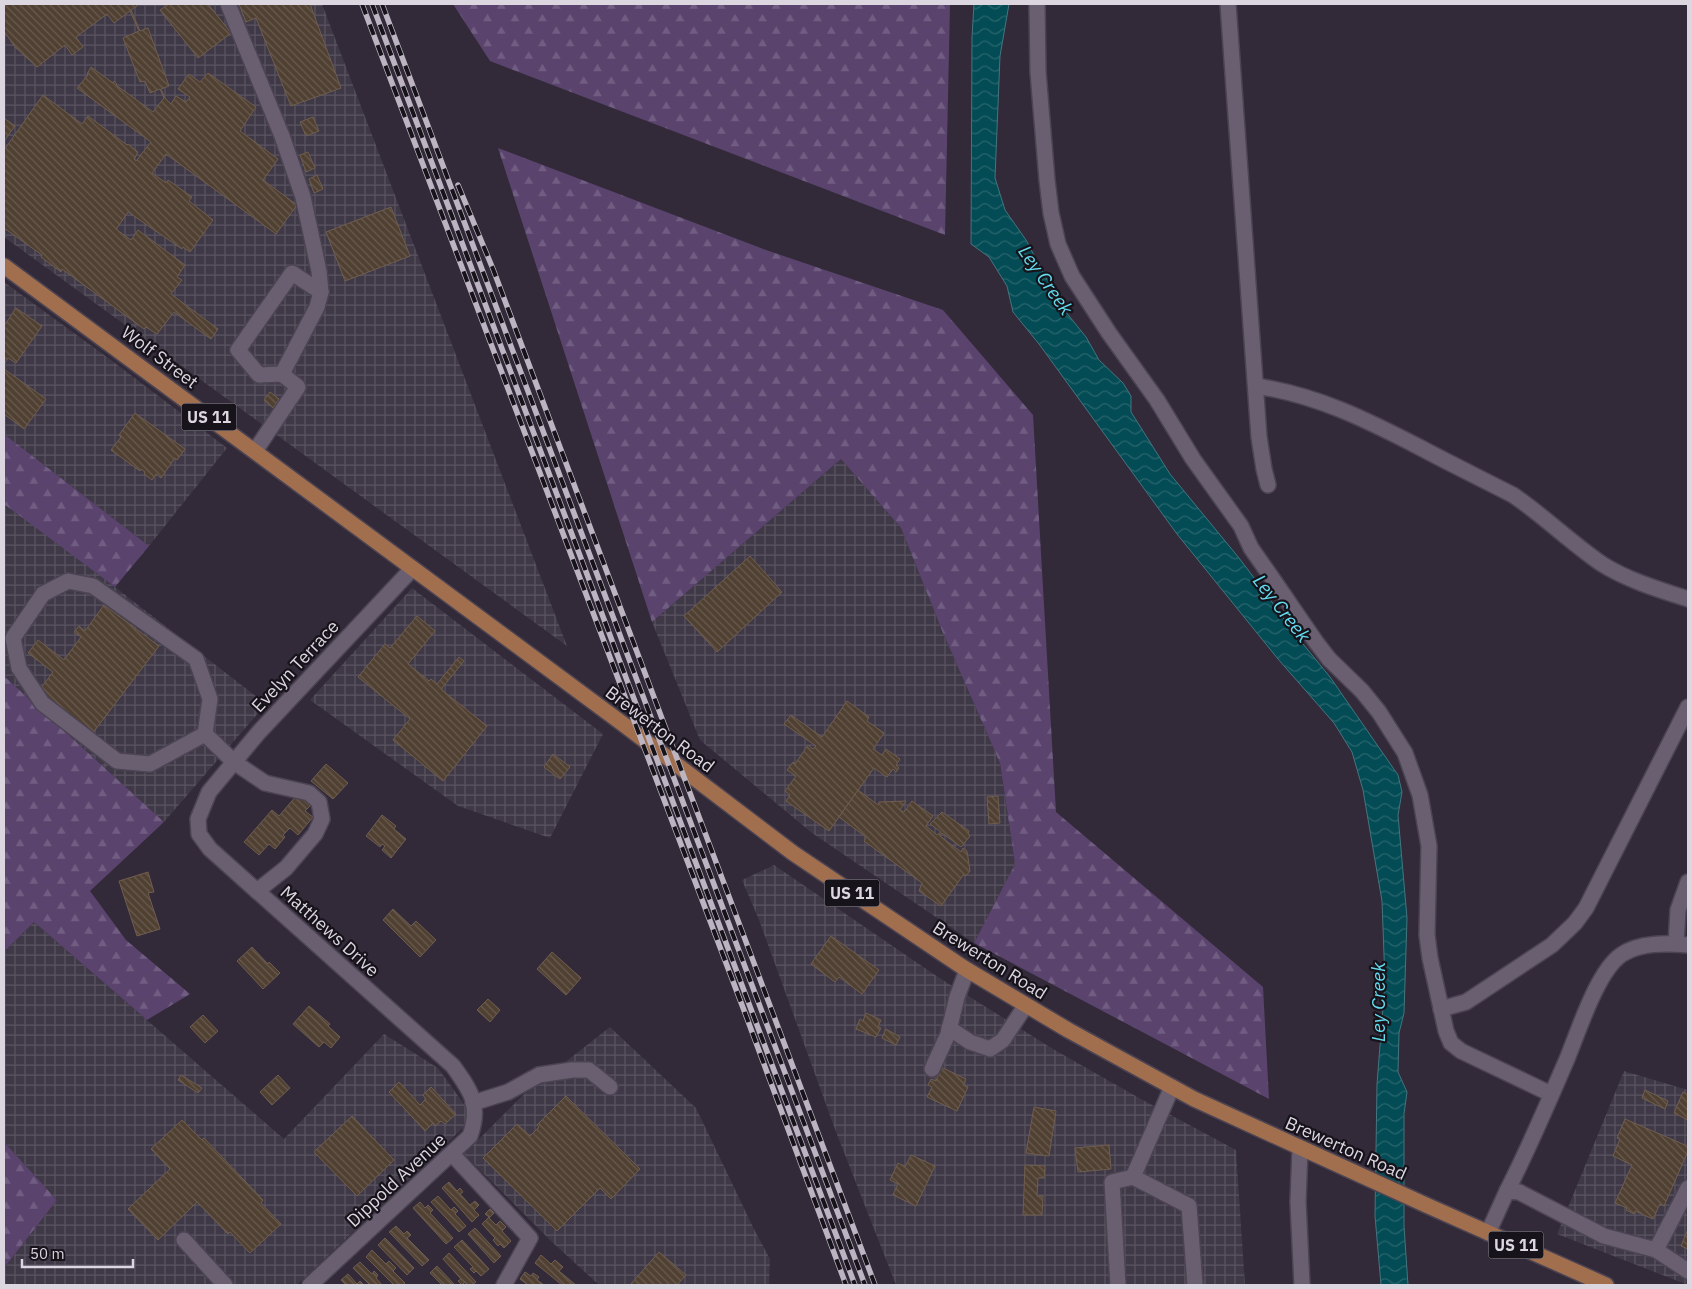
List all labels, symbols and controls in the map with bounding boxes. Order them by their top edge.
water label: Ley Creek [1013,240,1079,320]
street label: Wolf Street [117,321,203,393]
road number: US 11 [182,404,236,431]
water label: Ley Creek [1248,569,1317,648]
street label: Evelyn Terrace [246,615,344,717]
street label: Brewerton Road [601,681,719,777]
road number: US 11 [824,880,880,906]
street label: Matthews Drive [276,881,384,982]
street label: Brewerton Road [929,916,1051,1004]
water label: Ley Creek [1366,961,1390,1042]
street label: Brewerton Road [1282,1111,1410,1185]
street label: Dippold Avenue [342,1128,450,1232]
road number: US 11 [1488,1232,1544,1258]
scale bar [22,1236,134,1268]
text: 50 m [30,1244,65,1263]

